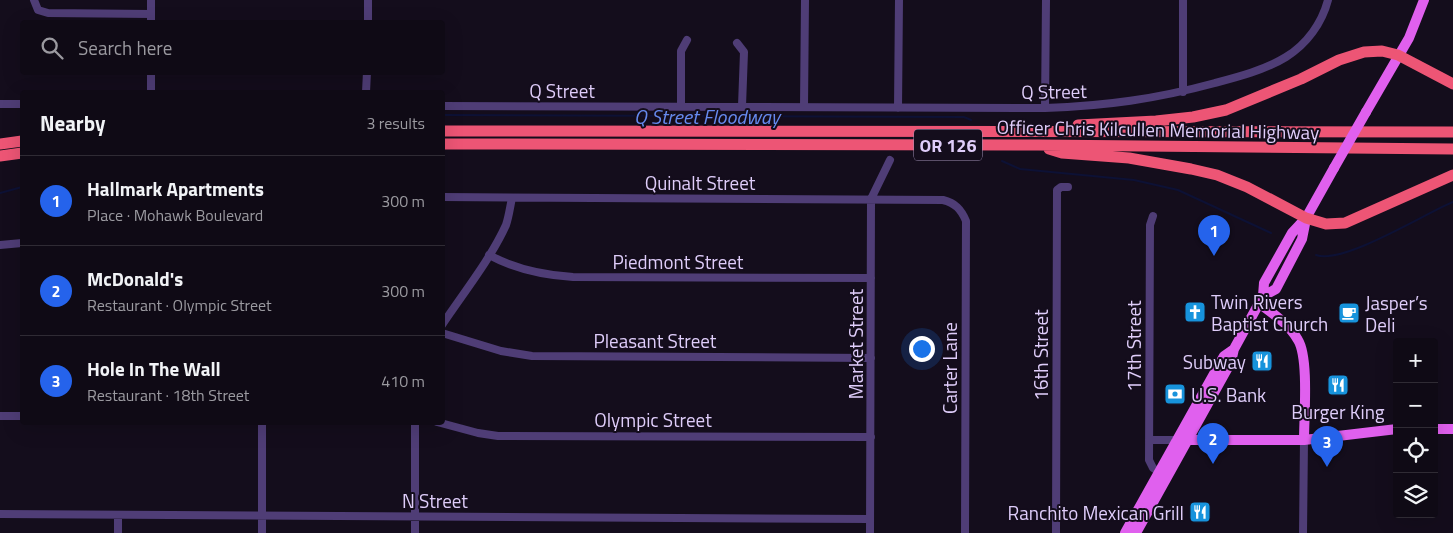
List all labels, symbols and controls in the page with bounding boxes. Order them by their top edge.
search box [20,20,445,75]
text: Search here [78,33,172,62]
icon: search [38,34,66,62]
street label: Q Street [529,76,595,105]
street label: Q Street [1021,76,1087,106]
water label: Q Street Floodway [634,101,782,132]
text: Nearby [40,107,105,139]
text: 3 results [366,111,425,135]
street label: Officer Chris Kilcullen Memorial Highway [996,112,1320,146]
road number: OR 126 [914,130,982,160]
street label: Quinalt Street [645,168,756,197]
text: Hallmark Apartments [87,174,264,203]
text: 1 [52,189,60,213]
text: 300 m [381,189,425,213]
text: Place · Mohawk Boulevard [87,203,263,227]
pin: 1 [1198,215,1230,256]
street label: Piedmont Street [613,247,744,276]
text: McDonald's [87,264,183,293]
text: 2 [52,279,60,303]
text: 300 m [381,279,425,303]
place label: Twin Rivers Baptist Church [1211,287,1328,338]
place label: Jasper’s Deli [1365,288,1428,339]
street label: Market Street [841,289,870,399]
text: Restaurant · Olympic Street [87,293,272,317]
street label: 17th Street [1119,300,1148,392]
church icon: Twin Rivers Baptist Church [1183,300,1207,324]
cafe icon: Jasper’s Deli [1337,301,1361,325]
street label: 16th Street [1026,309,1055,401]
street label: Carter Lane [935,322,964,414]
street label: Pleasant Street [593,326,717,355]
your location [909,336,935,362]
map controls [1393,338,1438,518]
button: + [1393,338,1438,383]
place label: Subway [1183,347,1246,376]
restaurant icon: Subway [1250,349,1274,373]
text: Hole In The Wall [87,354,221,383]
text: 3 [52,369,60,393]
text: 410 m [381,369,425,393]
restaurant icon: Burger King [1326,373,1350,397]
place label: U.S. Bank [1191,380,1266,409]
bank icon: U.S. Bank [1163,382,1187,406]
text: Restaurant · 18th Street [87,383,249,407]
button: − [1393,383,1438,428]
place label: Burger King [1291,397,1385,426]
street label: Olympic Street [594,405,712,434]
pin: 2 [1197,423,1229,464]
pin: 3 [1311,426,1343,467]
button: locate [1393,428,1438,473]
button: layers [1393,473,1438,518]
street label: N Street [402,486,468,515]
place label: Ranchito Mexican Grill [1008,498,1184,527]
restaurant icon: Ranchito Mexican Grill [1188,500,1212,524]

